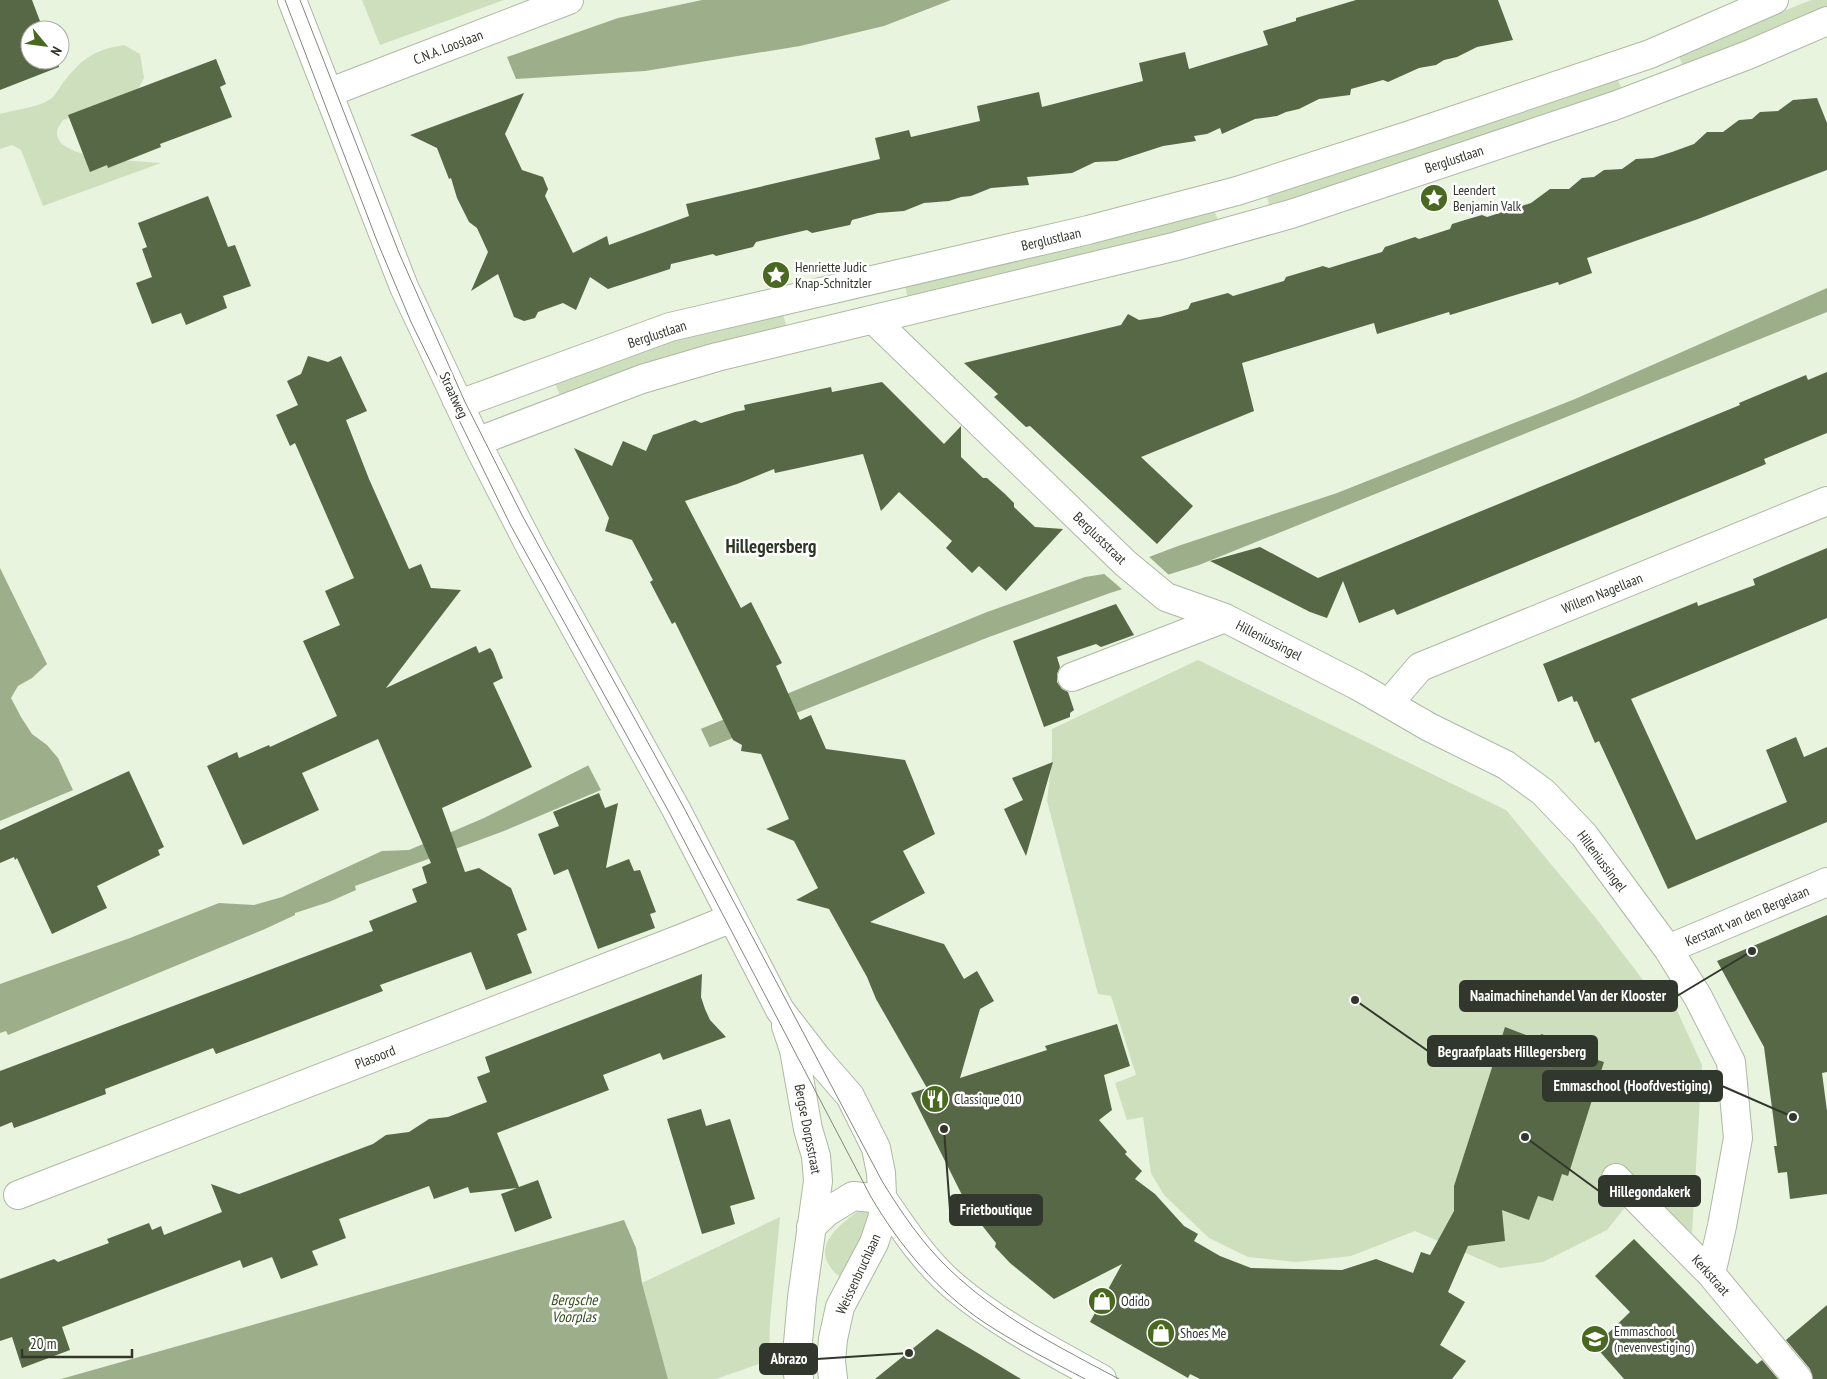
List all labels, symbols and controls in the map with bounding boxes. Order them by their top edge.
north arrow [20,20,70,70]
street label: C.N.A. Looslaan [411,26,485,68]
text: N [47,44,66,59]
street label: Berglustlaan [1422,141,1486,177]
place label: Leendert Benjamin Valk [1453,181,1522,215]
place icon: Leendert Benjamin Valk [1419,183,1449,213]
street label: Berglustlaan [1019,223,1083,255]
place label: Henriette Judic Knap-Schnitzler [795,258,872,292]
place icon: Henriette Judic Knap-Schnitzler [761,260,791,290]
street label: Berglustlaan [625,316,689,352]
street label: Straatweg [436,369,472,421]
street label: Bergluststraat [1069,508,1131,568]
district label: Hillegersberg [725,534,817,558]
street label: Willem Nagellaan [1559,569,1645,617]
street label: Hilleniussingel [1233,616,1306,665]
street label: Hilleniussingel [1573,827,1631,896]
street label: Kerstant van den Bergelaan [1682,882,1812,950]
callout: Naaimachinehandel Van der Klooster [1460,981,1677,1011]
text: Naaimachinehandel Van der Klooster [1470,986,1667,1005]
callout: Begraafplaats Hillegersberg [1428,1036,1597,1066]
street label: Plasoord [352,1041,398,1073]
text: Begraafplaats Hillegersberg [1438,1042,1587,1061]
callout: Emmaschool (Hoofdvestiging) [1543,1071,1722,1101]
text: Emmaschool (Hoofdvestiging) [1554,1076,1712,1095]
street label: Bergse Dorpsstraat [790,1082,826,1176]
restaurant icon: Classique 010 [920,1084,950,1114]
place label: Classique 010 [954,1090,1022,1108]
callout: Hillegondakerk [1599,1176,1700,1206]
text: Hillegondakerk [1609,1182,1691,1201]
callout: Frietboutique [950,1195,1042,1225]
text: Frietboutique [960,1200,1032,1219]
street label: Weissenbruchlaan [831,1231,885,1317]
street label: Kerkstraat [1688,1251,1734,1299]
shop icon: Odido [1087,1286,1117,1316]
water label: Bergsche Voorplas [550,1290,598,1326]
place label: Odido [1121,1292,1150,1310]
shop icon: Shoes Me [1146,1318,1176,1348]
place label: Emmaschool (nevenvestiging) [1614,1322,1694,1356]
place label: Shoes Me [1180,1324,1227,1342]
school or university icon: Emmaschool (nevenvestiging) [1580,1324,1610,1354]
scale bar [22,1326,132,1358]
text: 20 m [30,1334,56,1353]
callout: Abrazo [760,1344,817,1374]
text: Abrazo [769,1349,808,1368]

